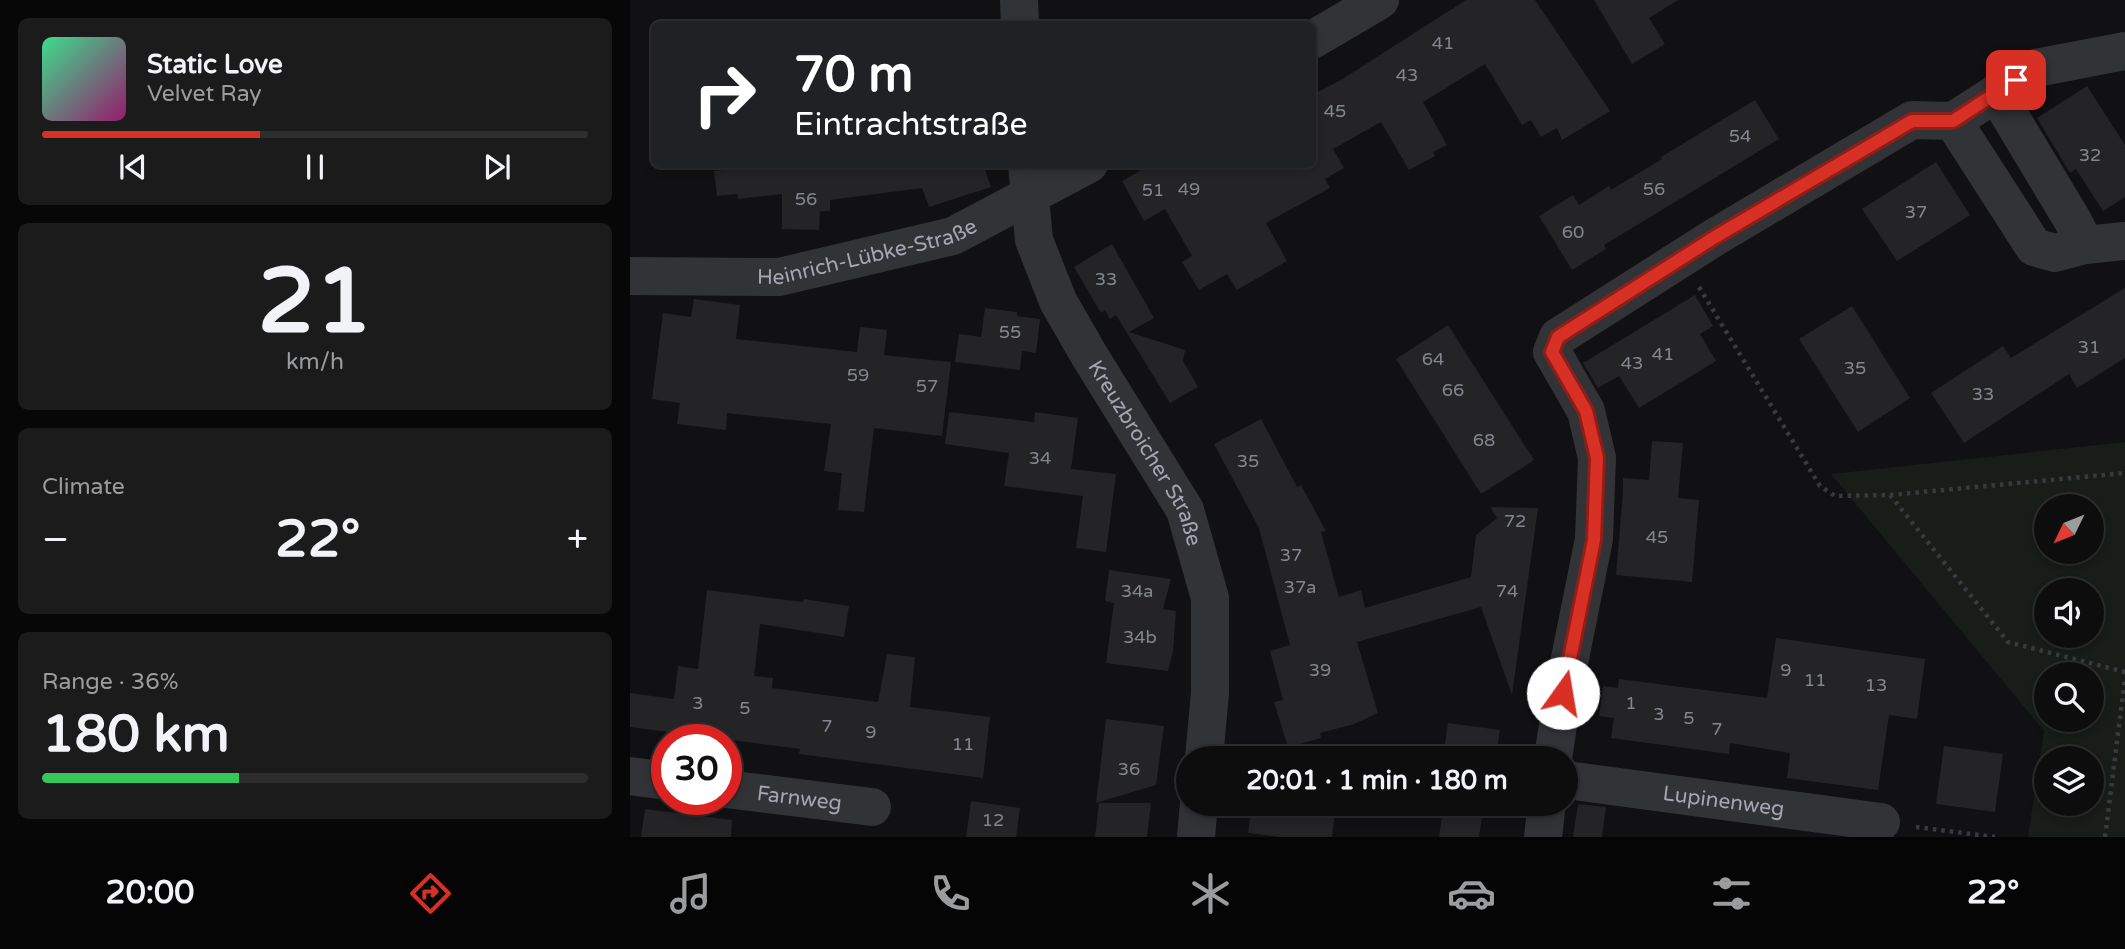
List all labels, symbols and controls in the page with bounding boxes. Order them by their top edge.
house number: 41 [1432,32,1454,54]
text: 70 m [794,46,913,105]
text: Static Love [147,49,283,80]
icon: right [679,49,770,140]
pin [1986,50,2046,110]
icon: arrive [1997,61,2035,99]
house number: 43 [1396,64,1418,86]
text: Velvet Ray [147,80,262,108]
house number: 45 [1324,100,1346,122]
text: Eintrachtstraße [794,106,1028,144]
house number: 54 [1729,125,1751,147]
house number: 32 [2079,144,2101,166]
icon: previous [114,148,152,186]
icon: pause [296,148,334,186]
icon: next [478,148,516,186]
house number: 49 [1178,178,1200,200]
house number: 56 [1643,178,1665,200]
house number: 51 [1142,179,1164,201]
house number: 56 [795,188,817,210]
house number: 37 [1905,201,1927,223]
street label: Heinrich-Lübke-Straße [757,213,981,290]
house number: 60 [1562,221,1584,243]
text: 21 [258,247,372,357]
house number: 33 [1095,268,1117,290]
house number: 55 [999,321,1021,343]
house number: 31 [2078,336,2100,358]
house number: 41 [1652,343,1674,365]
text: km/h [286,348,344,376]
house number: 64 [1422,348,1444,370]
house number: 43 [1621,352,1643,374]
street label: Kreuzbroicher Straße [1083,356,1207,549]
house number: 35 [1844,357,1866,379]
house number: 59 [847,364,869,386]
house number: 57 [916,375,938,397]
house number: 66 [1442,379,1464,401]
house number: 33 [1972,383,1994,405]
house number: 68 [1473,429,1495,451]
house number: 34 [1029,447,1051,469]
house number: 35 [1237,450,1259,472]
text: Climate [42,473,125,501]
north arrow [2034,494,2104,564]
map controls [2034,494,2104,816]
text: 22° [275,508,360,571]
house number: 72 [1504,510,1526,532]
text: − [42,517,69,563]
text: + [567,517,588,563]
house number: 45 [1646,526,1668,548]
house number: 37 [1280,544,1302,566]
house number: 37a [1284,576,1316,598]
button: sound [2034,578,2104,648]
house number: 34a [1121,580,1153,602]
house number: 74 [1496,580,1518,602]
house number: 34b [1123,626,1157,648]
position arrow [1526,656,1600,730]
house number: 39 [1309,659,1331,681]
house number: 9 [1780,659,1792,681]
button: search [2034,662,2104,732]
text: Range · 36% [42,668,178,696]
house number: 11 [1804,669,1826,691]
house number: 13 [1865,674,1887,696]
house number: 3 [692,692,704,714]
house number: 1 [1625,692,1637,714]
house number: 5 [739,697,751,719]
text: 180 km [42,703,230,766]
house number: 3 [1653,703,1665,725]
house number: 5 [1683,707,1695,729]
house number: 7 [821,715,833,737]
house number: 7 [1711,718,1723,740]
house number: 9 [865,721,877,743]
speed limit sign: 30 [651,724,742,815]
house number: 11 [952,733,974,755]
button: layers [2034,746,2104,816]
house number: 36 [1118,758,1140,780]
text: 20:01 · 1 min · 180 m [1246,765,1508,796]
street label: Farnweg [756,780,843,816]
street label: Lupinenweg [1661,781,1786,821]
house number: 12 [982,809,1004,831]
icon: directions [406,869,455,918]
icon: music [666,869,715,918]
icon: phone [926,869,975,918]
icon: climate [1186,869,1235,918]
icon: car [1447,869,1496,918]
icon: filters [1707,869,1756,918]
text: 20:00 [106,874,194,912]
text: 22° [1967,874,2019,912]

